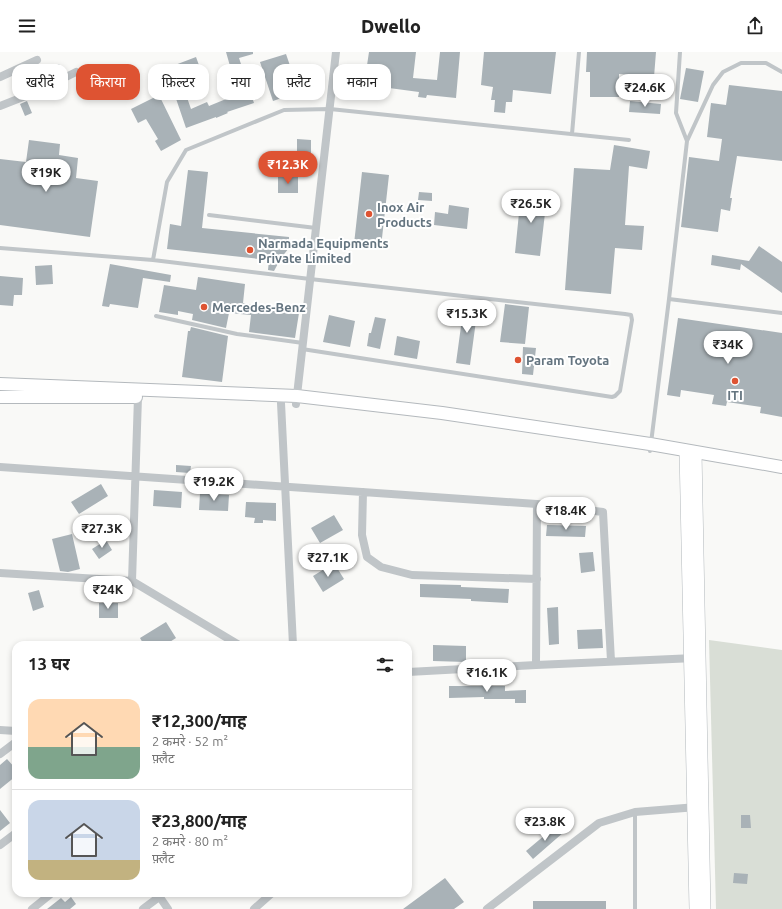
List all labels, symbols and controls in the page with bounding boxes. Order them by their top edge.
icon: menu [16,15,38,37]
icon: share [744,15,766,37]
text: Dwello [361,16,421,36]
chip: खरीदें [12,64,68,100]
chip: किराया [76,64,140,100]
chip: फ़िल्टर [148,64,209,100]
chip: नया [217,64,265,100]
chip: फ़्लैट [273,64,325,100]
chip: मकान [333,64,391,100]
pin: ₹24.6K [612,74,678,108]
text: ₹24.6K [624,80,666,94]
pin: ₹12.3K [255,151,321,185]
text: ₹12.3K [267,157,309,171]
pin: ₹19K [22,159,70,193]
text: ₹19K [31,165,61,179]
pin: ₹26.5K [498,190,564,224]
text: ₹26.5K [510,196,552,210]
place label: Inox Air Products [377,200,432,229]
marker: Inox Air Products [364,209,374,219]
place label: Narmada Equipments Private Limited [258,236,389,265]
marker: Narmada Equipments Private Limited [245,245,255,255]
place label: Mercedes-Benz [212,300,306,314]
pin: ₹15.3K [434,300,500,334]
marker: Mercedes-Benz [199,302,209,312]
text: ₹15.3K [446,306,488,320]
pin: ₹34K [704,331,752,365]
text: ₹34K [713,337,743,351]
place label: Param Toyota [526,353,609,367]
marker: Param Toyota [513,355,523,365]
marker: ITI [730,376,740,386]
place label: ITI [727,388,743,402]
pin: ₹19.2K [181,468,247,502]
text: ₹19.2K [193,474,235,488]
pin: ₹18.4K [533,497,599,531]
text: ₹18.4K [545,503,587,517]
pin: ₹27.3K [69,515,135,549]
text: ₹27.3K [81,521,123,535]
pin: ₹27.1K [295,544,361,578]
text: ₹27.1K [307,550,349,564]
pin: ₹24K [84,576,132,610]
text: ₹24K [93,582,123,596]
text: 13 घर [28,654,70,673]
icon: filters [374,654,396,676]
pin: ₹16.1K [454,659,520,693]
text: ₹16.1K [466,665,508,679]
text: ₹12,300/माह [152,711,247,730]
icon: home [60,715,108,763]
text: 2 कमरे · 52 m² [152,734,228,748]
text: फ़्लैट [152,751,175,765]
pin: ₹23.8K [512,808,578,842]
text: ₹23,800/माह [152,811,247,830]
text: ₹23.8K [524,814,566,828]
icon: home [60,816,108,864]
text: 2 कमरे · 80 m² [152,834,228,848]
text: फ़्लैट [152,851,175,865]

